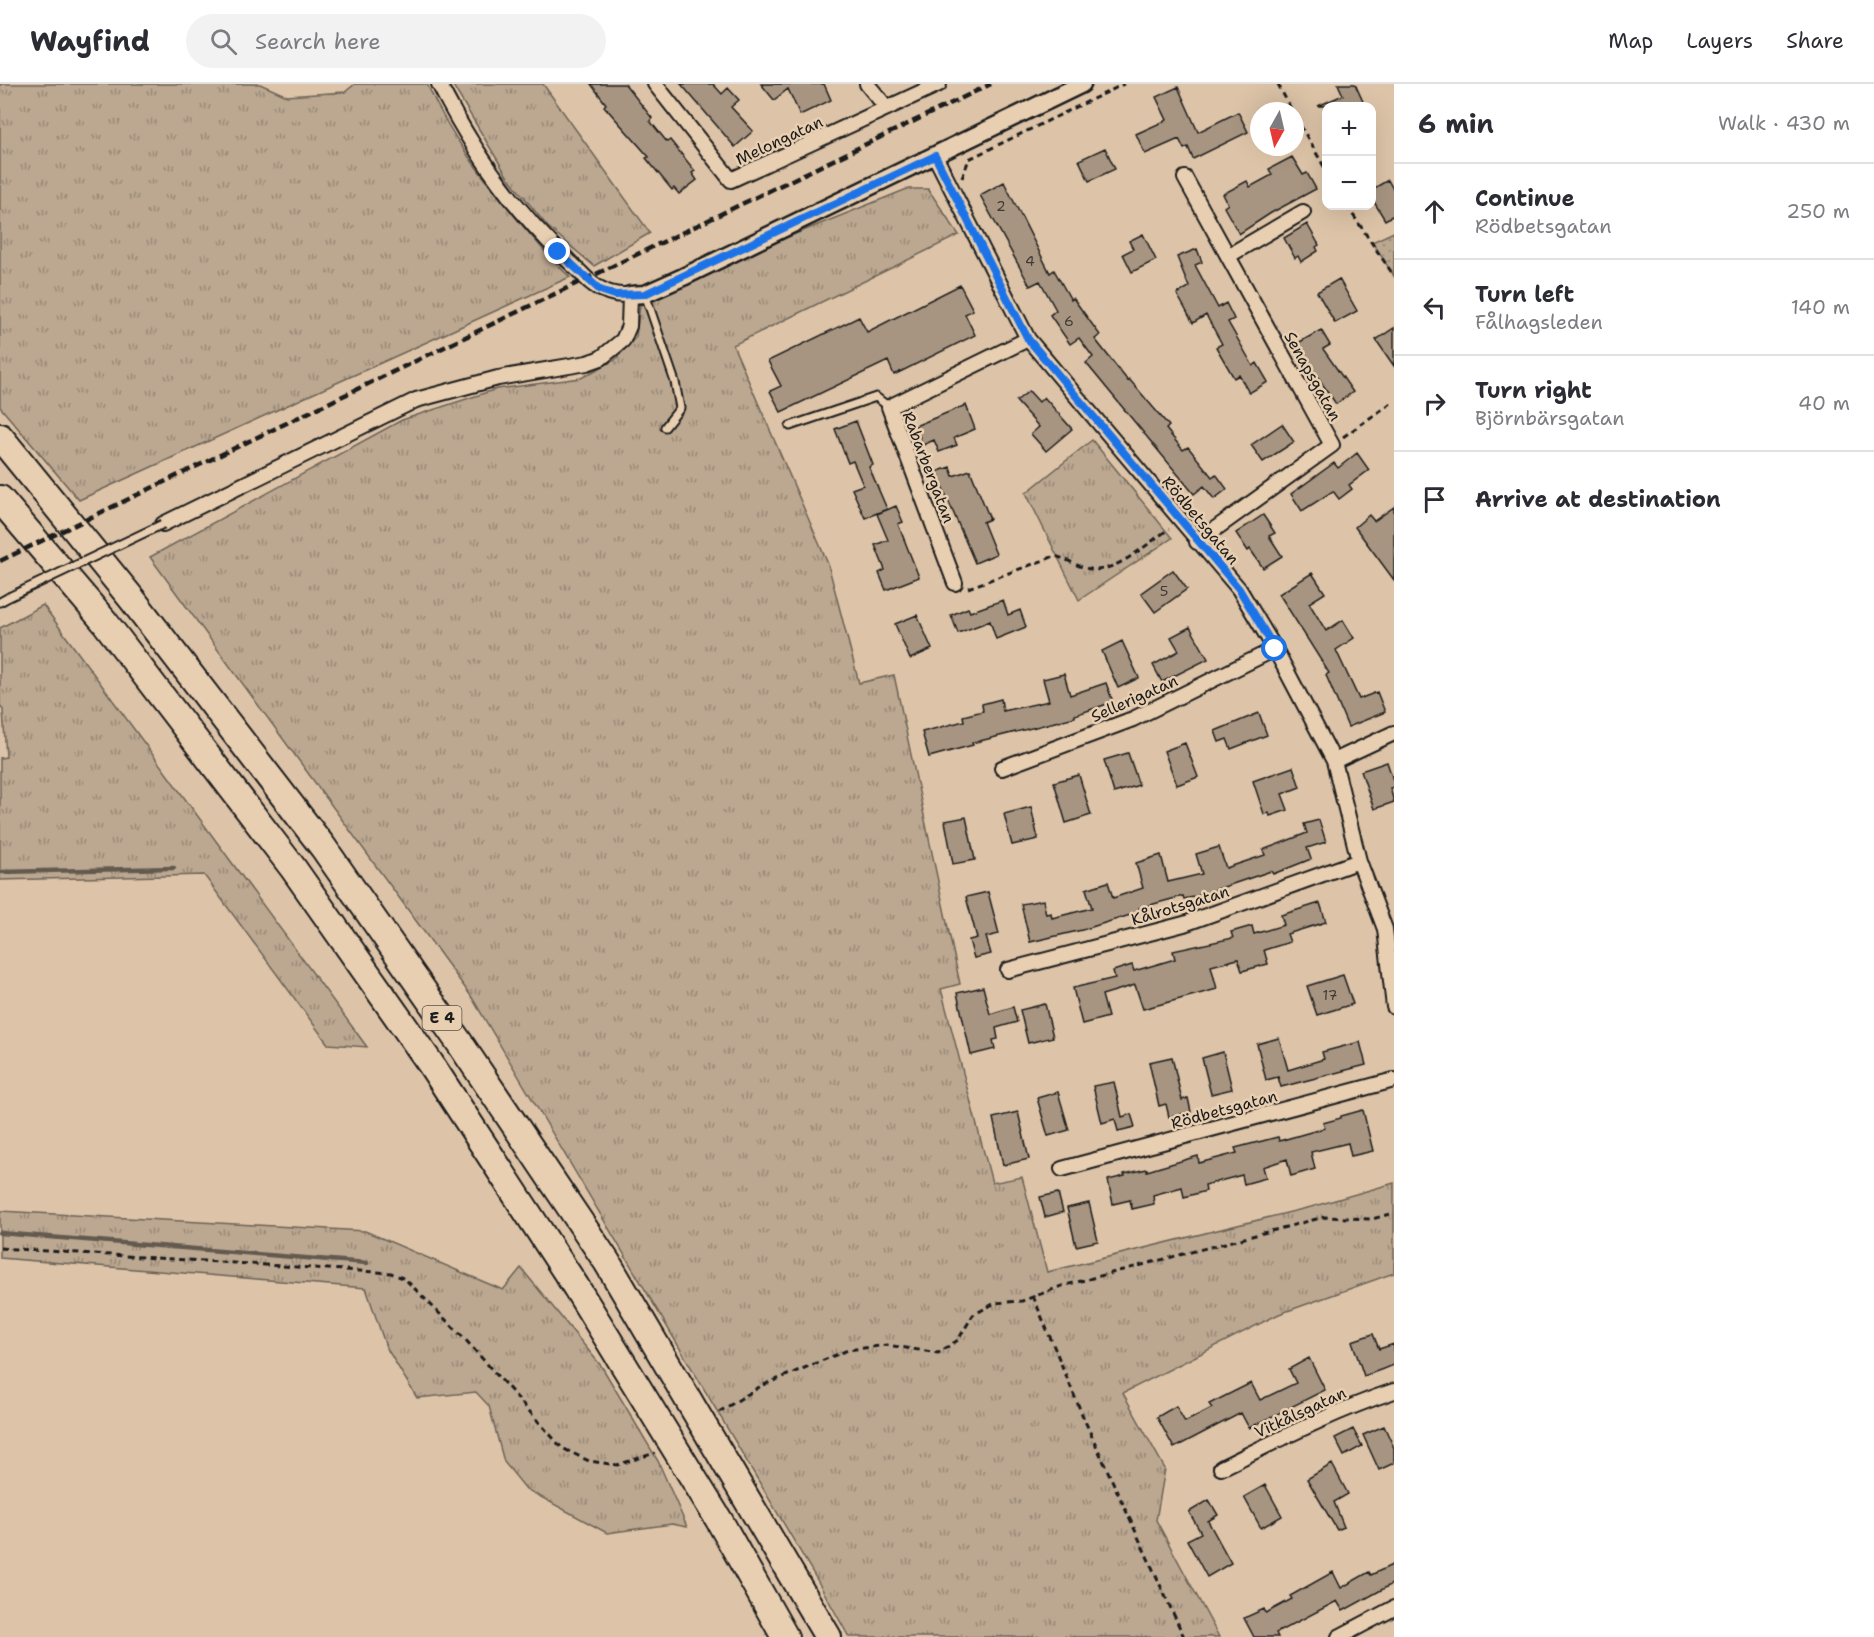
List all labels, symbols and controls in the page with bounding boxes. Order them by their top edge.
search box [186,14,606,68]
text: Wayfind [30,22,150,60]
icon: search [207,25,240,58]
text: Search here [255,27,381,56]
text: Map [1608,27,1653,55]
text: Layers [1686,27,1753,55]
text: Share [1786,27,1844,55]
north arrow [1250,102,1304,156]
map controls [1322,102,1376,210]
button: + [1322,102,1376,156]
text: 6 min [1418,106,1494,141]
text: Walk · 430 m [1718,110,1850,136]
street label: Melongatan [732,111,826,170]
button: − [1322,156,1376,210]
text: Continue [1475,184,1575,213]
icon: ahead [1418,195,1451,228]
house number: 2 [996,197,1006,215]
text: 250 m [1786,198,1850,224]
text: Rödbetsgatan [1475,213,1612,239]
route end [544,238,570,264]
house number: 4 [1025,252,1035,270]
text: Turn left [1475,280,1574,309]
icon: left [1418,291,1451,324]
text: 140 m [1791,294,1850,320]
text: Fålhagsleden [1475,309,1603,335]
house number: 6 [1064,312,1074,330]
street label: Senapsgatan [1279,328,1346,425]
text: Turn right [1475,376,1592,405]
icon: right [1418,387,1451,420]
text: 40 m [1798,390,1850,416]
text: Björnbärsgatan [1475,405,1624,431]
street label: Rabarbergatan [898,409,959,526]
street label: Rödbetsgatan [1157,472,1244,569]
icon: arrive [1418,483,1451,516]
text: Arrive at destination [1475,485,1721,514]
house number: 5 [1160,582,1168,600]
route start [1261,635,1287,661]
street label: Sellerigatan [1087,670,1181,727]
street label: Kålrotsgatan [1129,881,1232,930]
house number: 17 [1323,986,1337,1004]
road number: E 4 [422,1006,462,1030]
street label: Rödbetsgatan [1169,1085,1280,1134]
street label: Vitkålsgatan [1251,1382,1350,1443]

